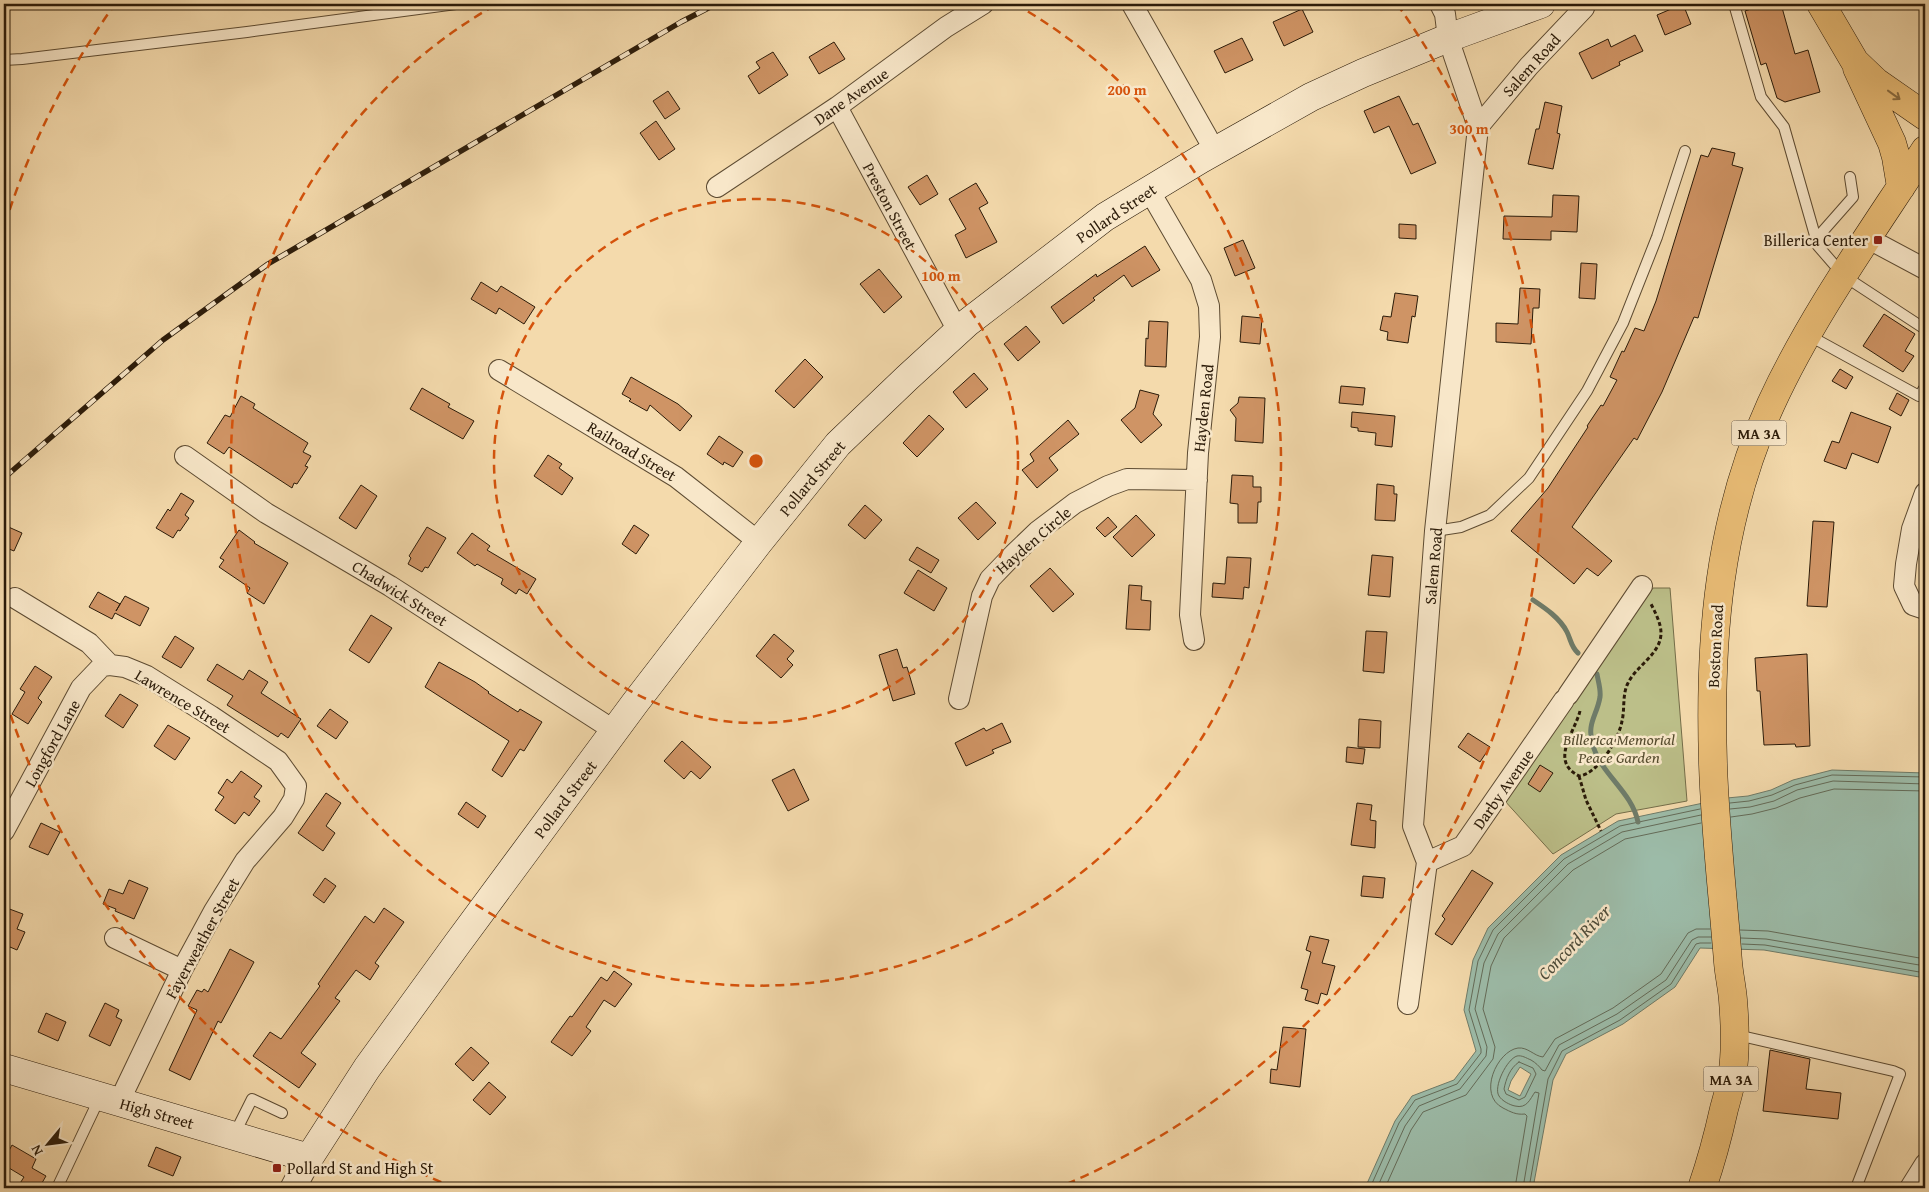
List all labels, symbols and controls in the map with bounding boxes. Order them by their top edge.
street label: Salem Road [1496,28,1566,102]
street label: Dane Avenue [809,61,893,131]
text: 200 m [1107,79,1147,100]
one-way arrow [1887,90,1901,100]
text: 300 m [1449,118,1489,139]
street label: Preston Street [857,158,923,254]
street label: Pollard Street [1071,177,1161,249]
place label: Billerica Center [1764,228,1868,252]
marker: Billerica Center [1872,234,1884,246]
text: 100 m [921,265,961,286]
street label: Hayden Road [1186,362,1220,453]
street label: Railroad Street [583,415,682,487]
road number: MA 3A [1732,420,1786,446]
street label: Pollard Street [773,435,851,521]
centre of rings [747,452,765,470]
street label: Hayden Circle [990,500,1076,580]
street label: Salem Road [1418,526,1448,606]
street label: Chadwick Street [348,554,453,632]
street label: Boston Road [1701,603,1729,688]
street label: Lawrence Street [131,663,236,739]
street label: Longford Lane [18,695,86,791]
park label: Billerica Memorial Peace Garden [1562,727,1675,769]
street label: Darby Avenue [1467,744,1539,834]
street label: Pollard Street [528,755,603,843]
street label: Fayerweather Street [159,873,245,1003]
water label: Concord River [1531,897,1618,986]
road number: MA 3A [1704,1066,1758,1092]
street label: High Street [117,1091,197,1135]
north arrow [22,1120,72,1170]
text: N [25,1141,48,1159]
place label: Pollard St and High St [287,1156,434,1180]
marker: Pollard St and High St [271,1162,283,1174]

